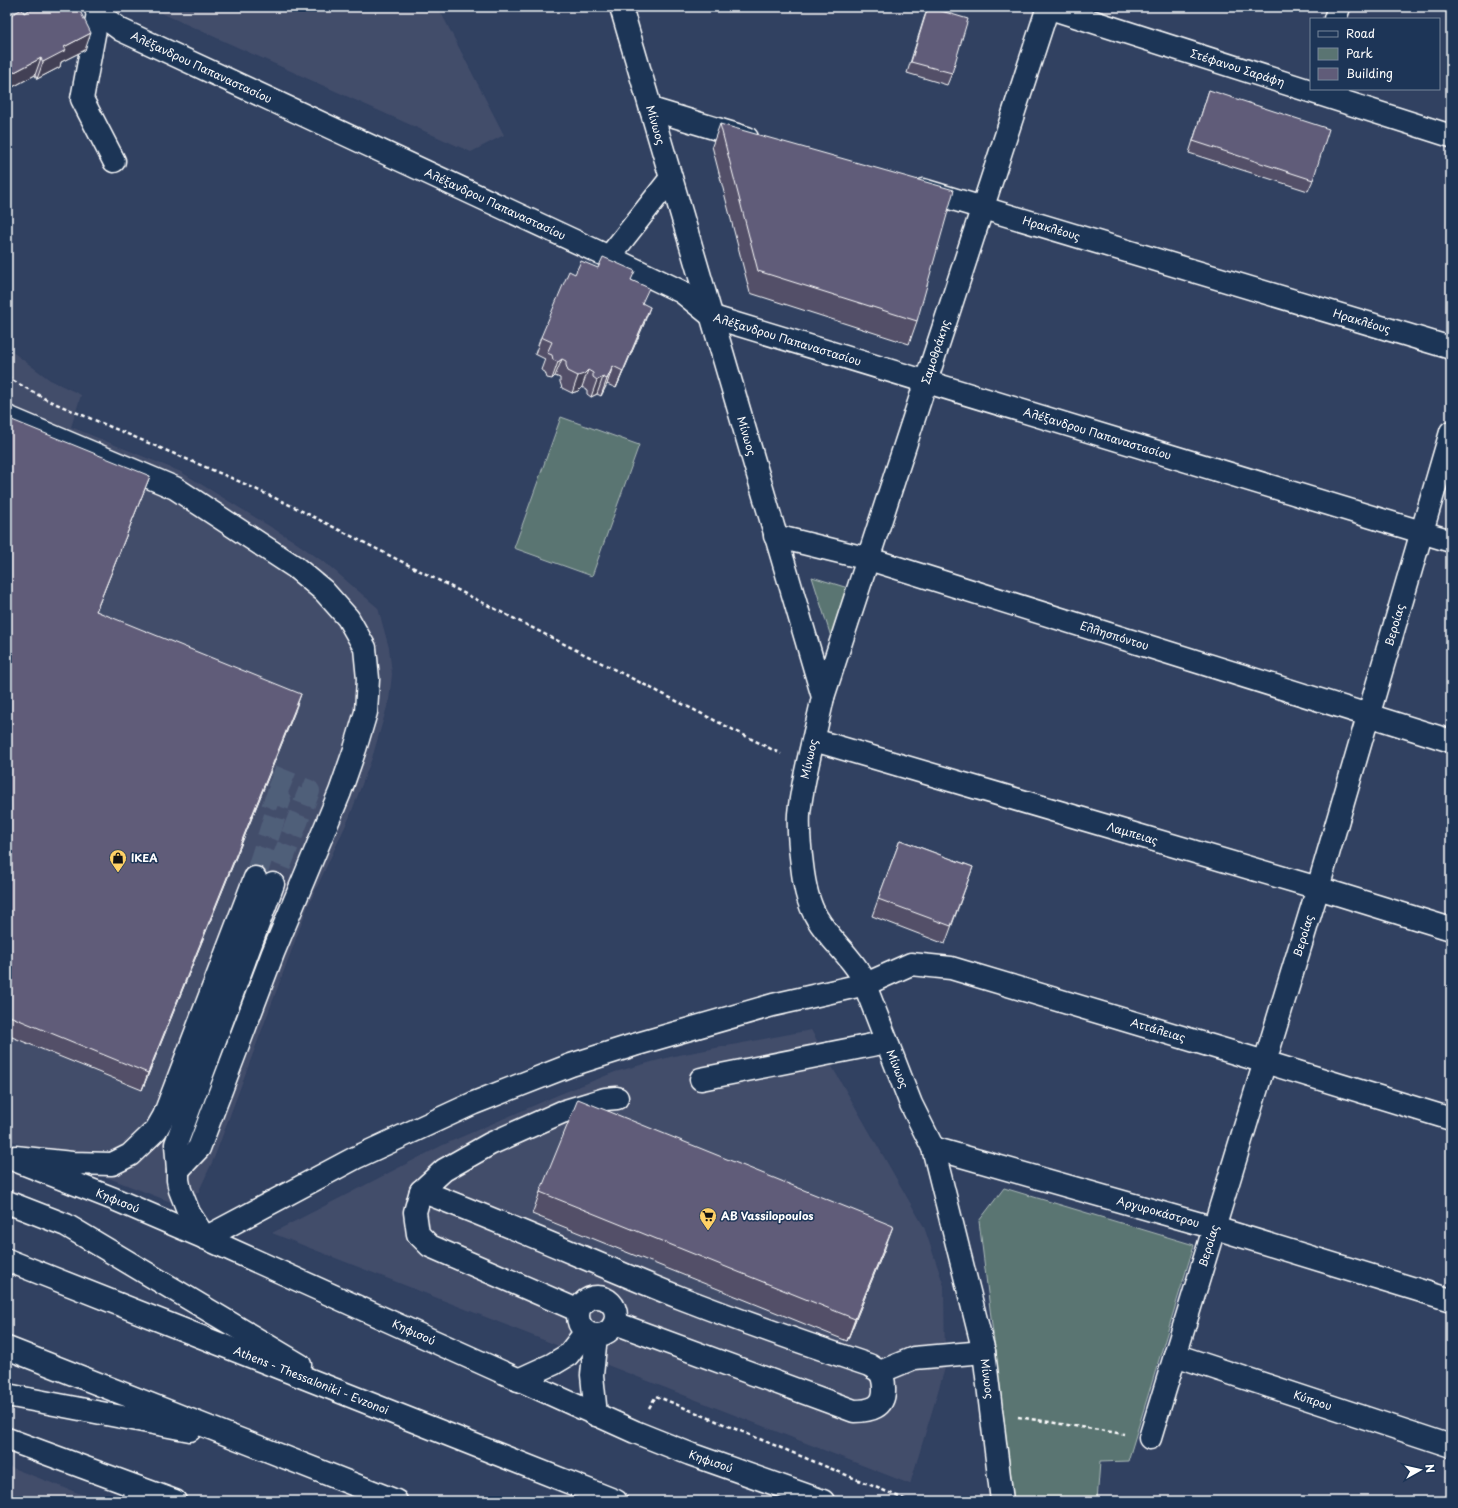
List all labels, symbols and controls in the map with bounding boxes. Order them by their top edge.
legend [1310,18,1440,90]
text: Road [1346,24,1375,42]
street label: Αλέξανδρου Παπαναστασίου [128,27,275,107]
street label: Στέφανου Σαράφη [1188,44,1287,90]
text: Park [1346,44,1373,62]
text: Building [1346,64,1393,82]
street label: Μίνωος [642,103,670,147]
street label: Αλέξανδρου Παπαναστασίου [422,163,569,244]
street label: Ηρακλέους [1021,211,1083,245]
street label: Ηρακλέους [1331,304,1393,338]
street label: Αλέξανδρου Παπαναστασίου [711,309,864,370]
street label: Σαμοθράκης [917,317,954,386]
street label: Αλέξανδρου Παπαναστασίου [1021,403,1174,464]
street label: Μίνωος [733,414,761,458]
street label: Βεροίας [1380,601,1409,648]
street label: Ελλησπόντου [1078,617,1151,654]
street label: Μίνωος [796,737,821,781]
street label: Λαμπειας [1105,818,1160,849]
shop icon: IKEA [108,848,128,873]
place label: IKEA [131,849,158,866]
street label: Βεροίας [1288,912,1317,959]
street label: Αττάλειας [1129,1013,1188,1046]
street label: Μίνωος [883,1047,913,1091]
street label: Κηφισού [94,1184,142,1217]
street label: Αργυροκάστρου [1115,1192,1202,1231]
supermarket icon: AB Vassilopoulos [698,1206,718,1231]
place label: AB Vassilopoulos [721,1207,814,1224]
street label: Βεροίας [1194,1222,1223,1269]
street label: Κηφισού [390,1315,438,1349]
street label: Athens - Thessaloniki - Evzonoi [231,1342,391,1418]
street label: Μίνωος [977,1358,999,1400]
street label: Κύπρου [1292,1386,1334,1414]
street label: Κηφισού [687,1445,735,1477]
north arrow [1400,1450,1440,1490]
text: N [1421,1463,1439,1474]

